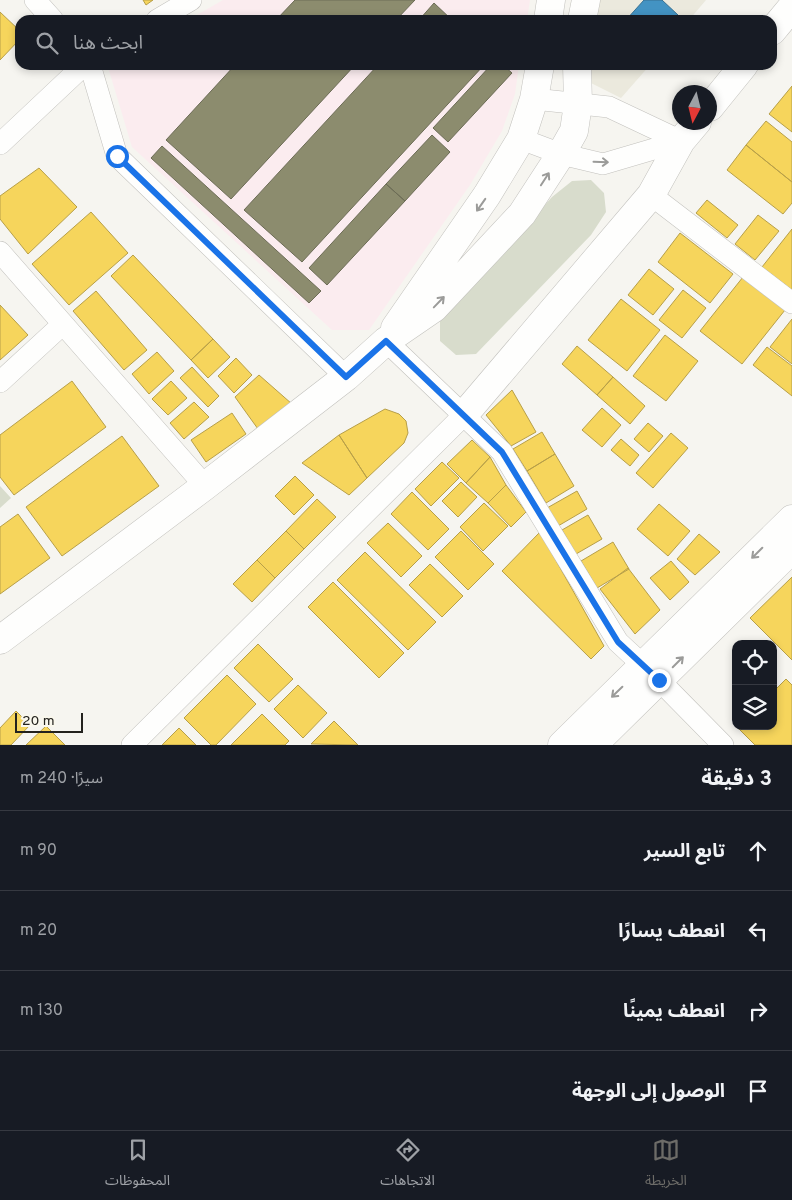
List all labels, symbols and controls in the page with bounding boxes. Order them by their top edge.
search box [15,15,777,70]
icon: search [33,29,61,57]
text: ابحث هنا [73,32,143,56]
north arrow [672,85,717,130]
route start [106,145,129,168]
one-way arrow [592,157,608,166]
one-way arrow [540,173,550,187]
one-way arrow [476,198,486,212]
one-way arrow [433,296,445,309]
one-way arrow [751,547,764,559]
map controls [732,640,777,730]
button: locate [732,640,777,685]
one-way arrow [671,656,684,668]
route end [648,669,671,692]
one-way arrow [611,685,623,697]
button: layers [732,685,777,730]
scale bar [15,710,82,733]
text: 20 m [22,713,55,730]
text: 3 دقيقة [701,766,772,793]
text: سيرًا · 240 m [20,769,103,789]
icon: ahead [744,837,772,865]
text: تابع السير [644,840,725,864]
text: 90 m [20,841,57,861]
icon: left [744,917,772,945]
text: انعطف يسارًا [618,920,725,944]
text: 20 m [20,921,57,941]
icon: right [744,997,772,1025]
text: انعطف يمينًا [623,1000,725,1024]
text: 130 m [20,1001,63,1021]
icon: arrive [744,1077,772,1105]
text: الوصول إلى الوجهة [572,1080,725,1104]
tab: المحفوظات [105,1136,170,1195]
tab: الاتجاهات [380,1136,435,1195]
tab: الخريطة [645,1136,687,1195]

